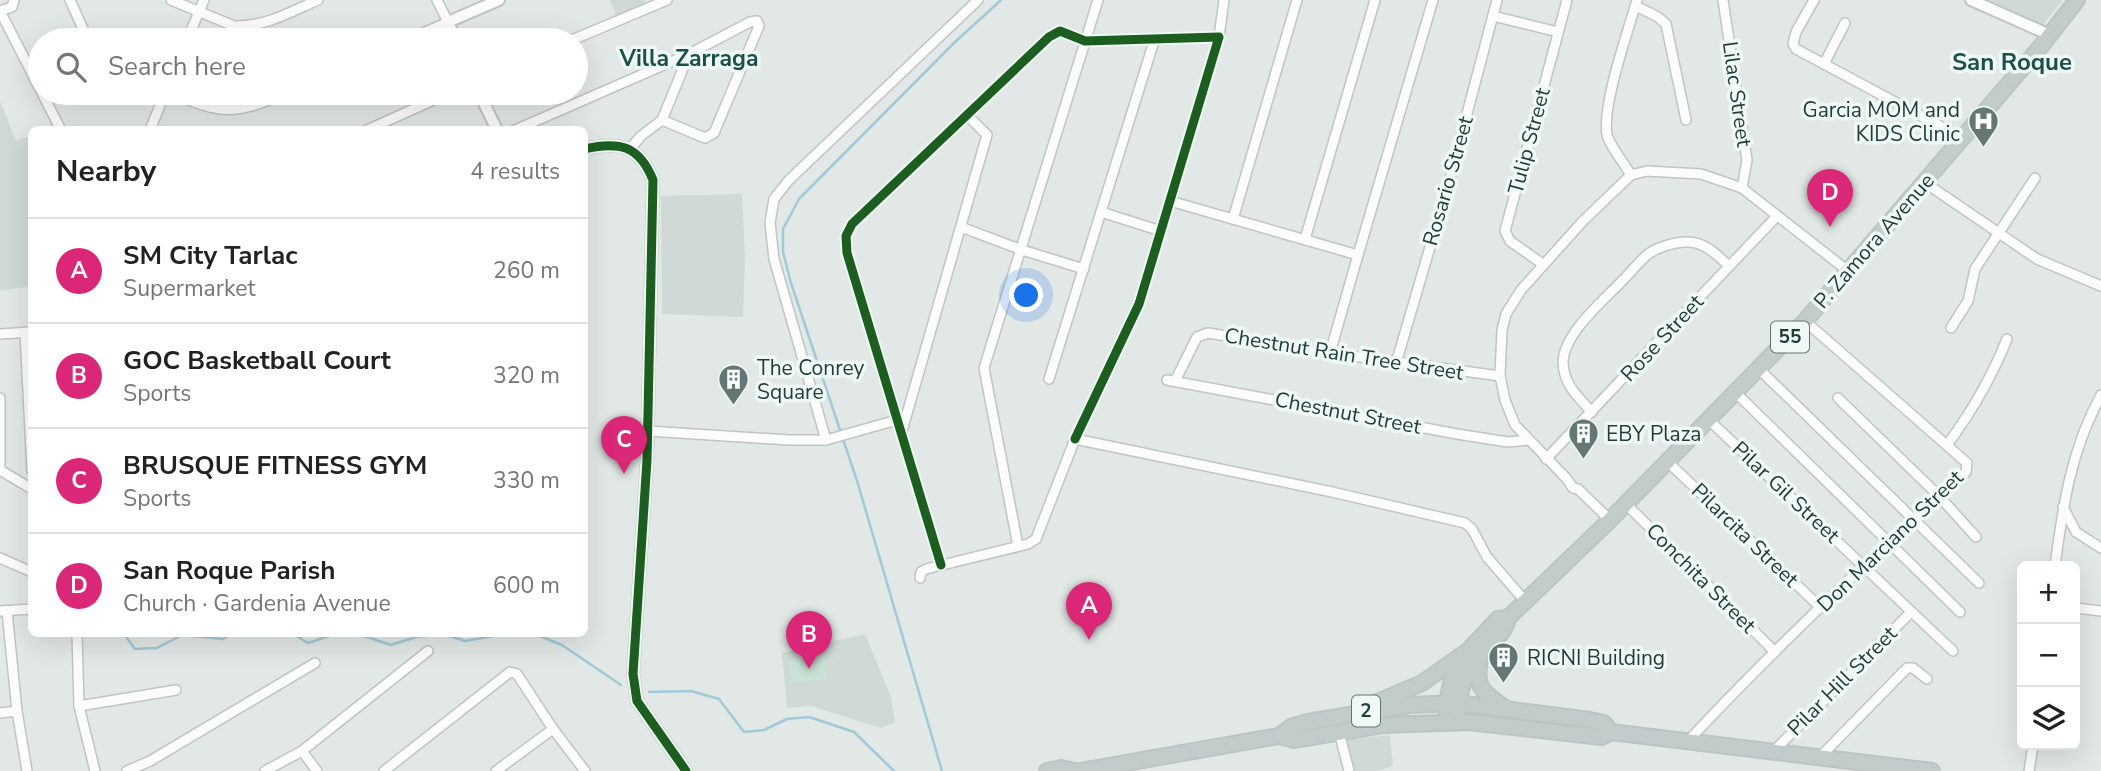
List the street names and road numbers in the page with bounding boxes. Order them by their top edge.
street label: Lilac Street [1716,40,1758,149]
street label: Tulip Street [1501,84,1557,197]
street label: Rosario Street [1416,112,1480,249]
street label: P. Zamora Avenue [1807,167,1941,315]
street label: Rose Street [1614,288,1710,388]
street label: Chestnut Rain Tree Street [1222,321,1466,387]
road number: 55 [1771,322,1809,352]
street label: Chestnut Street [1273,385,1424,441]
street label: Pilar Gil Street [1726,435,1846,550]
street label: Don Marciano Street [1811,463,1970,618]
street label: Pilarcita Street [1685,477,1805,594]
street label: Conchita Street [1640,517,1763,640]
street label: Pilar Hill Street [1781,620,1903,742]
road number: 2 [1352,696,1380,726]

